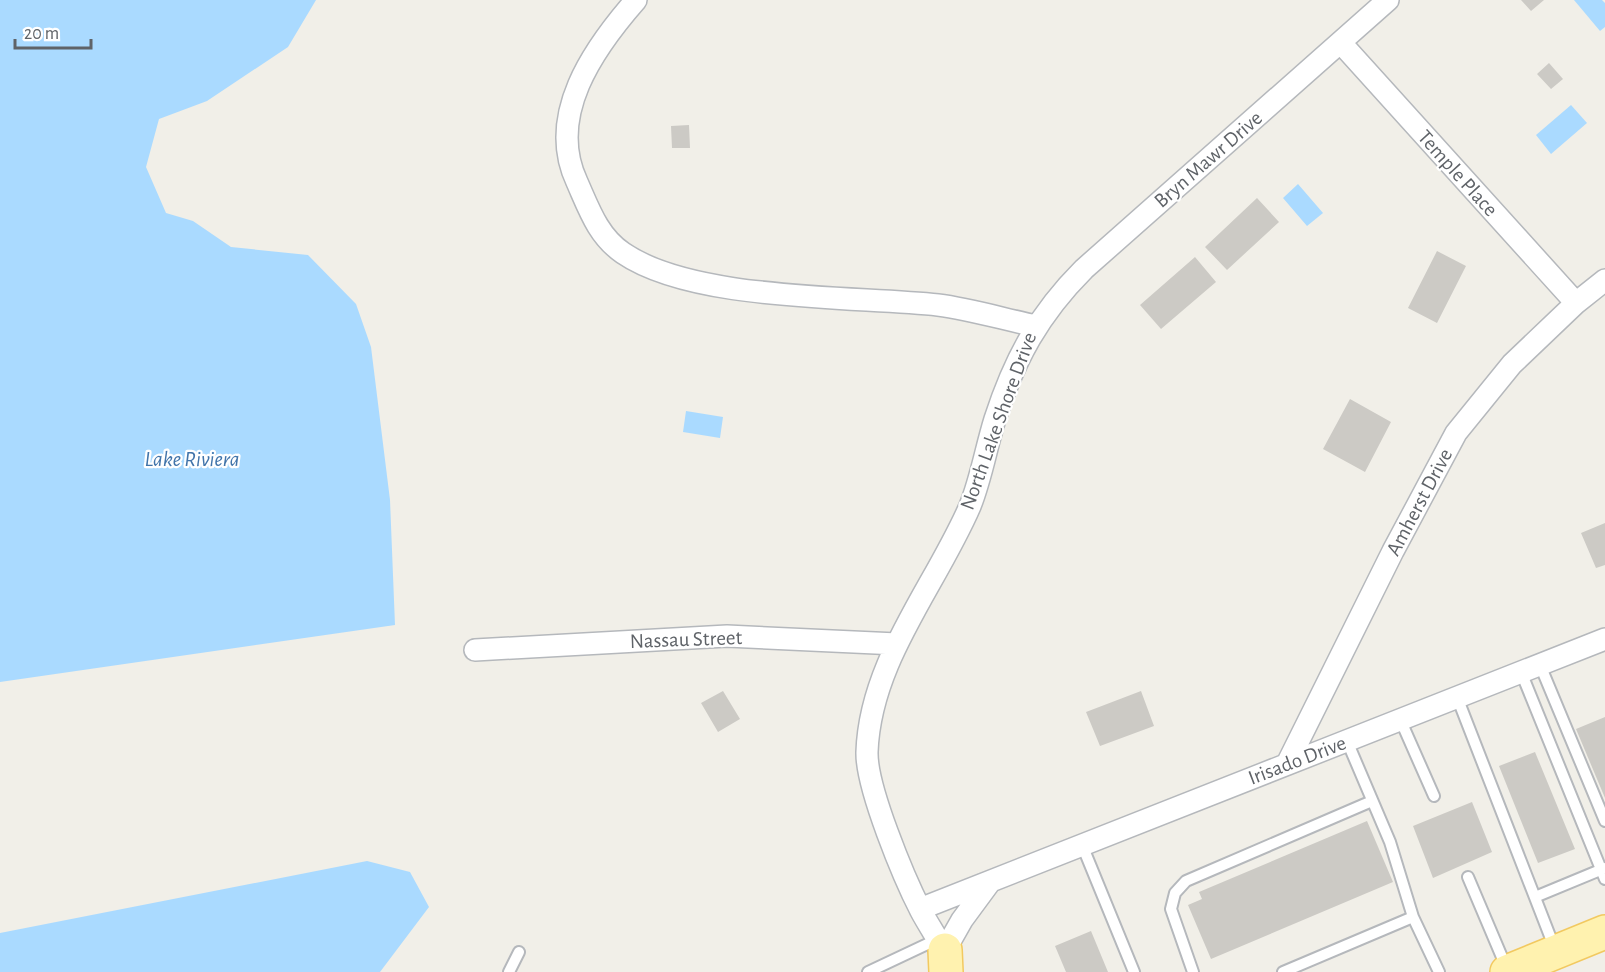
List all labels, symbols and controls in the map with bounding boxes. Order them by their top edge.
scale bar [15,12,92,50]
text: 20 m [24,25,59,43]
street label: Bryn Mawr Drive [1150,107,1266,212]
street label: Temple Place [1414,126,1502,220]
street label: North Lake Shore Drive [957,330,1040,513]
street label: Amherst Drive [1383,445,1456,559]
water label: Lake Riviera [145,448,239,470]
street label: Nassau Street [629,627,743,652]
street label: Irisado Drive [1245,732,1349,789]

